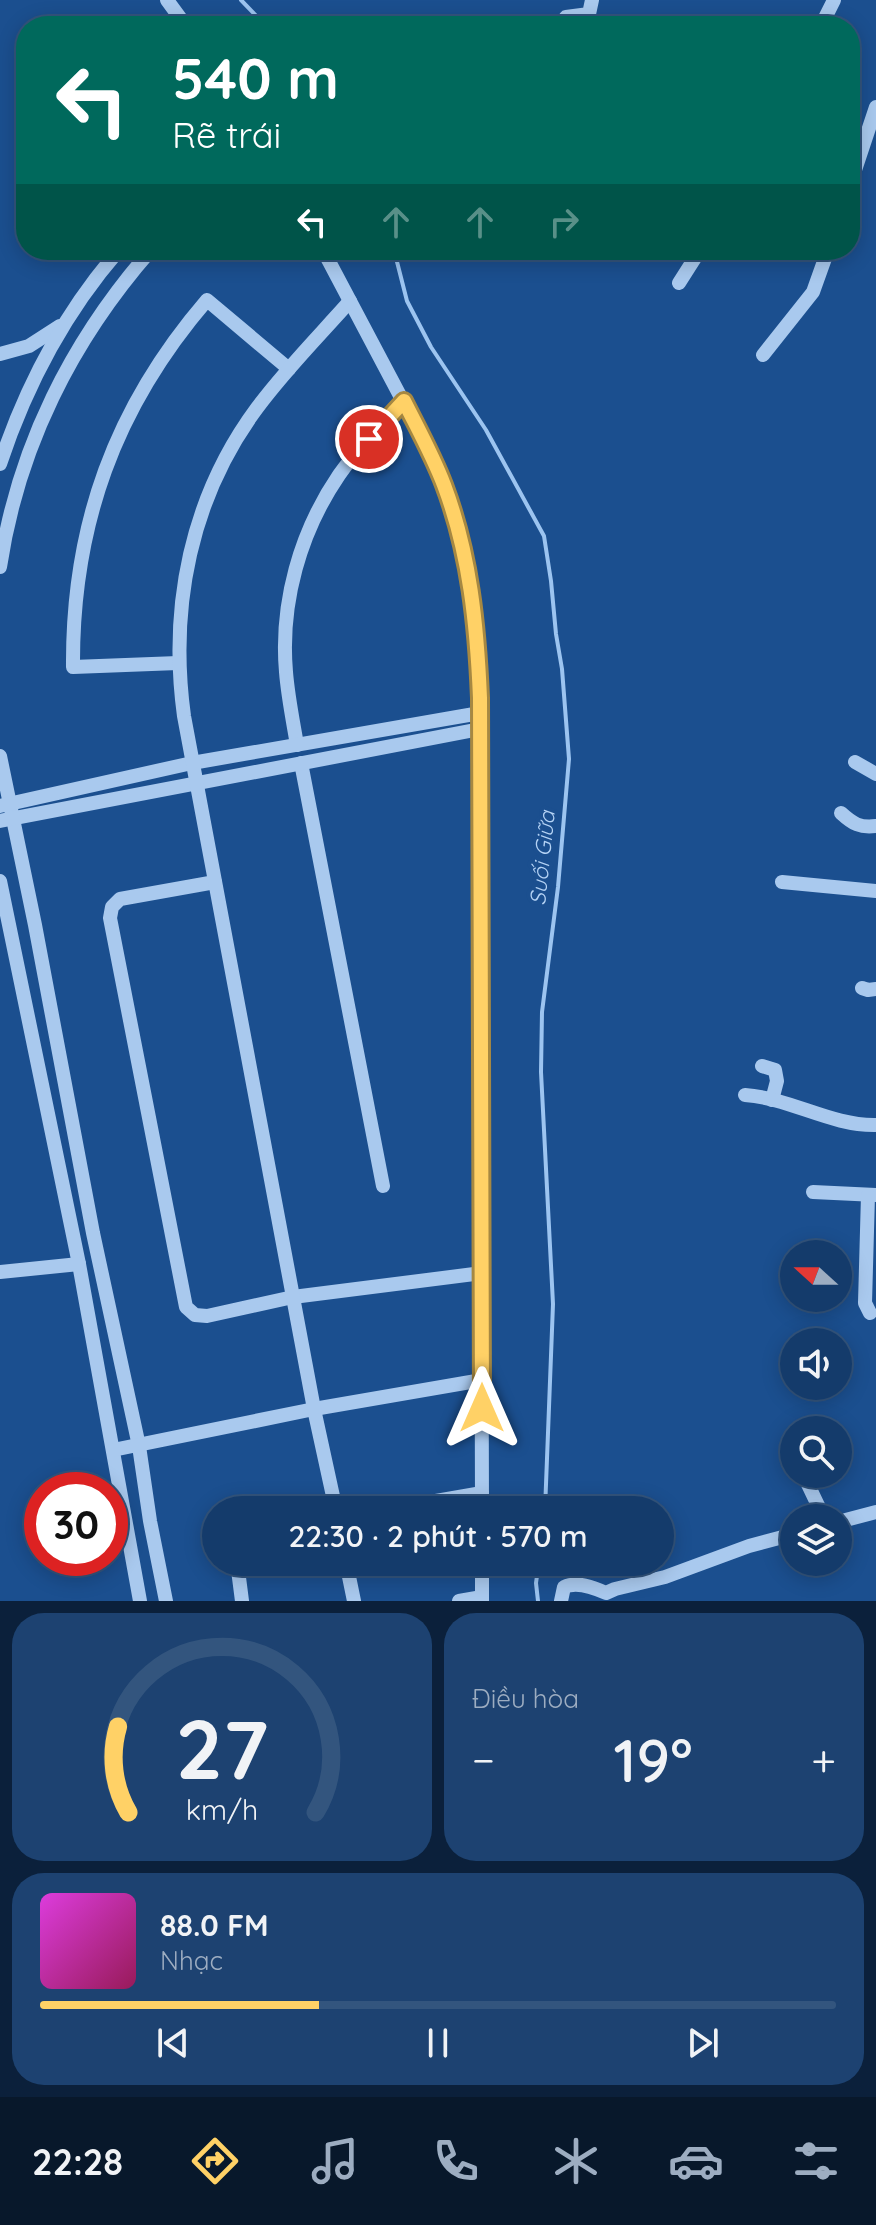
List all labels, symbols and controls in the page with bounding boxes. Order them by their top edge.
text: 540 m [172,43,339,113]
icon: left [40,48,144,152]
text: Rẽ trái [172,112,281,157]
icon: left [290,200,334,244]
icon: ahead [374,200,418,244]
icon: ahead [458,200,502,244]
icon: right [542,200,586,244]
pin [335,405,403,473]
icon: arrive [347,417,391,461]
water label: Suối Giữa [523,808,561,907]
north arrow [780,1240,852,1312]
map controls [780,1240,852,1576]
button: sound [780,1328,852,1400]
position arrow [440,1366,524,1450]
button: search [780,1416,852,1488]
speed limit sign: 30 [24,1472,128,1576]
button: layers [780,1504,852,1576]
text: 22:30 · 2 phút · 570 m [288,1517,588,1555]
text: Điều hòa [472,1682,579,1715]
text: 27 [175,1696,269,1800]
text: 19° [613,1722,693,1797]
text: − [472,1732,495,1787]
text: + [811,1732,836,1787]
text: km/h [186,1791,258,1827]
text: 88.0 FM [160,1906,269,1944]
text: Nhạc [160,1944,223,1977]
icon: previous [151,2021,195,2065]
icon: pause [416,2021,460,2065]
icon: next [681,2021,725,2065]
icon: directions [187,2133,243,2189]
icon: music [307,2133,363,2189]
icon: phone [428,2133,484,2189]
icon: climate [548,2133,604,2189]
icon: car [668,2133,724,2189]
icon: filters [788,2133,844,2189]
text: 22:28 [32,2139,123,2184]

